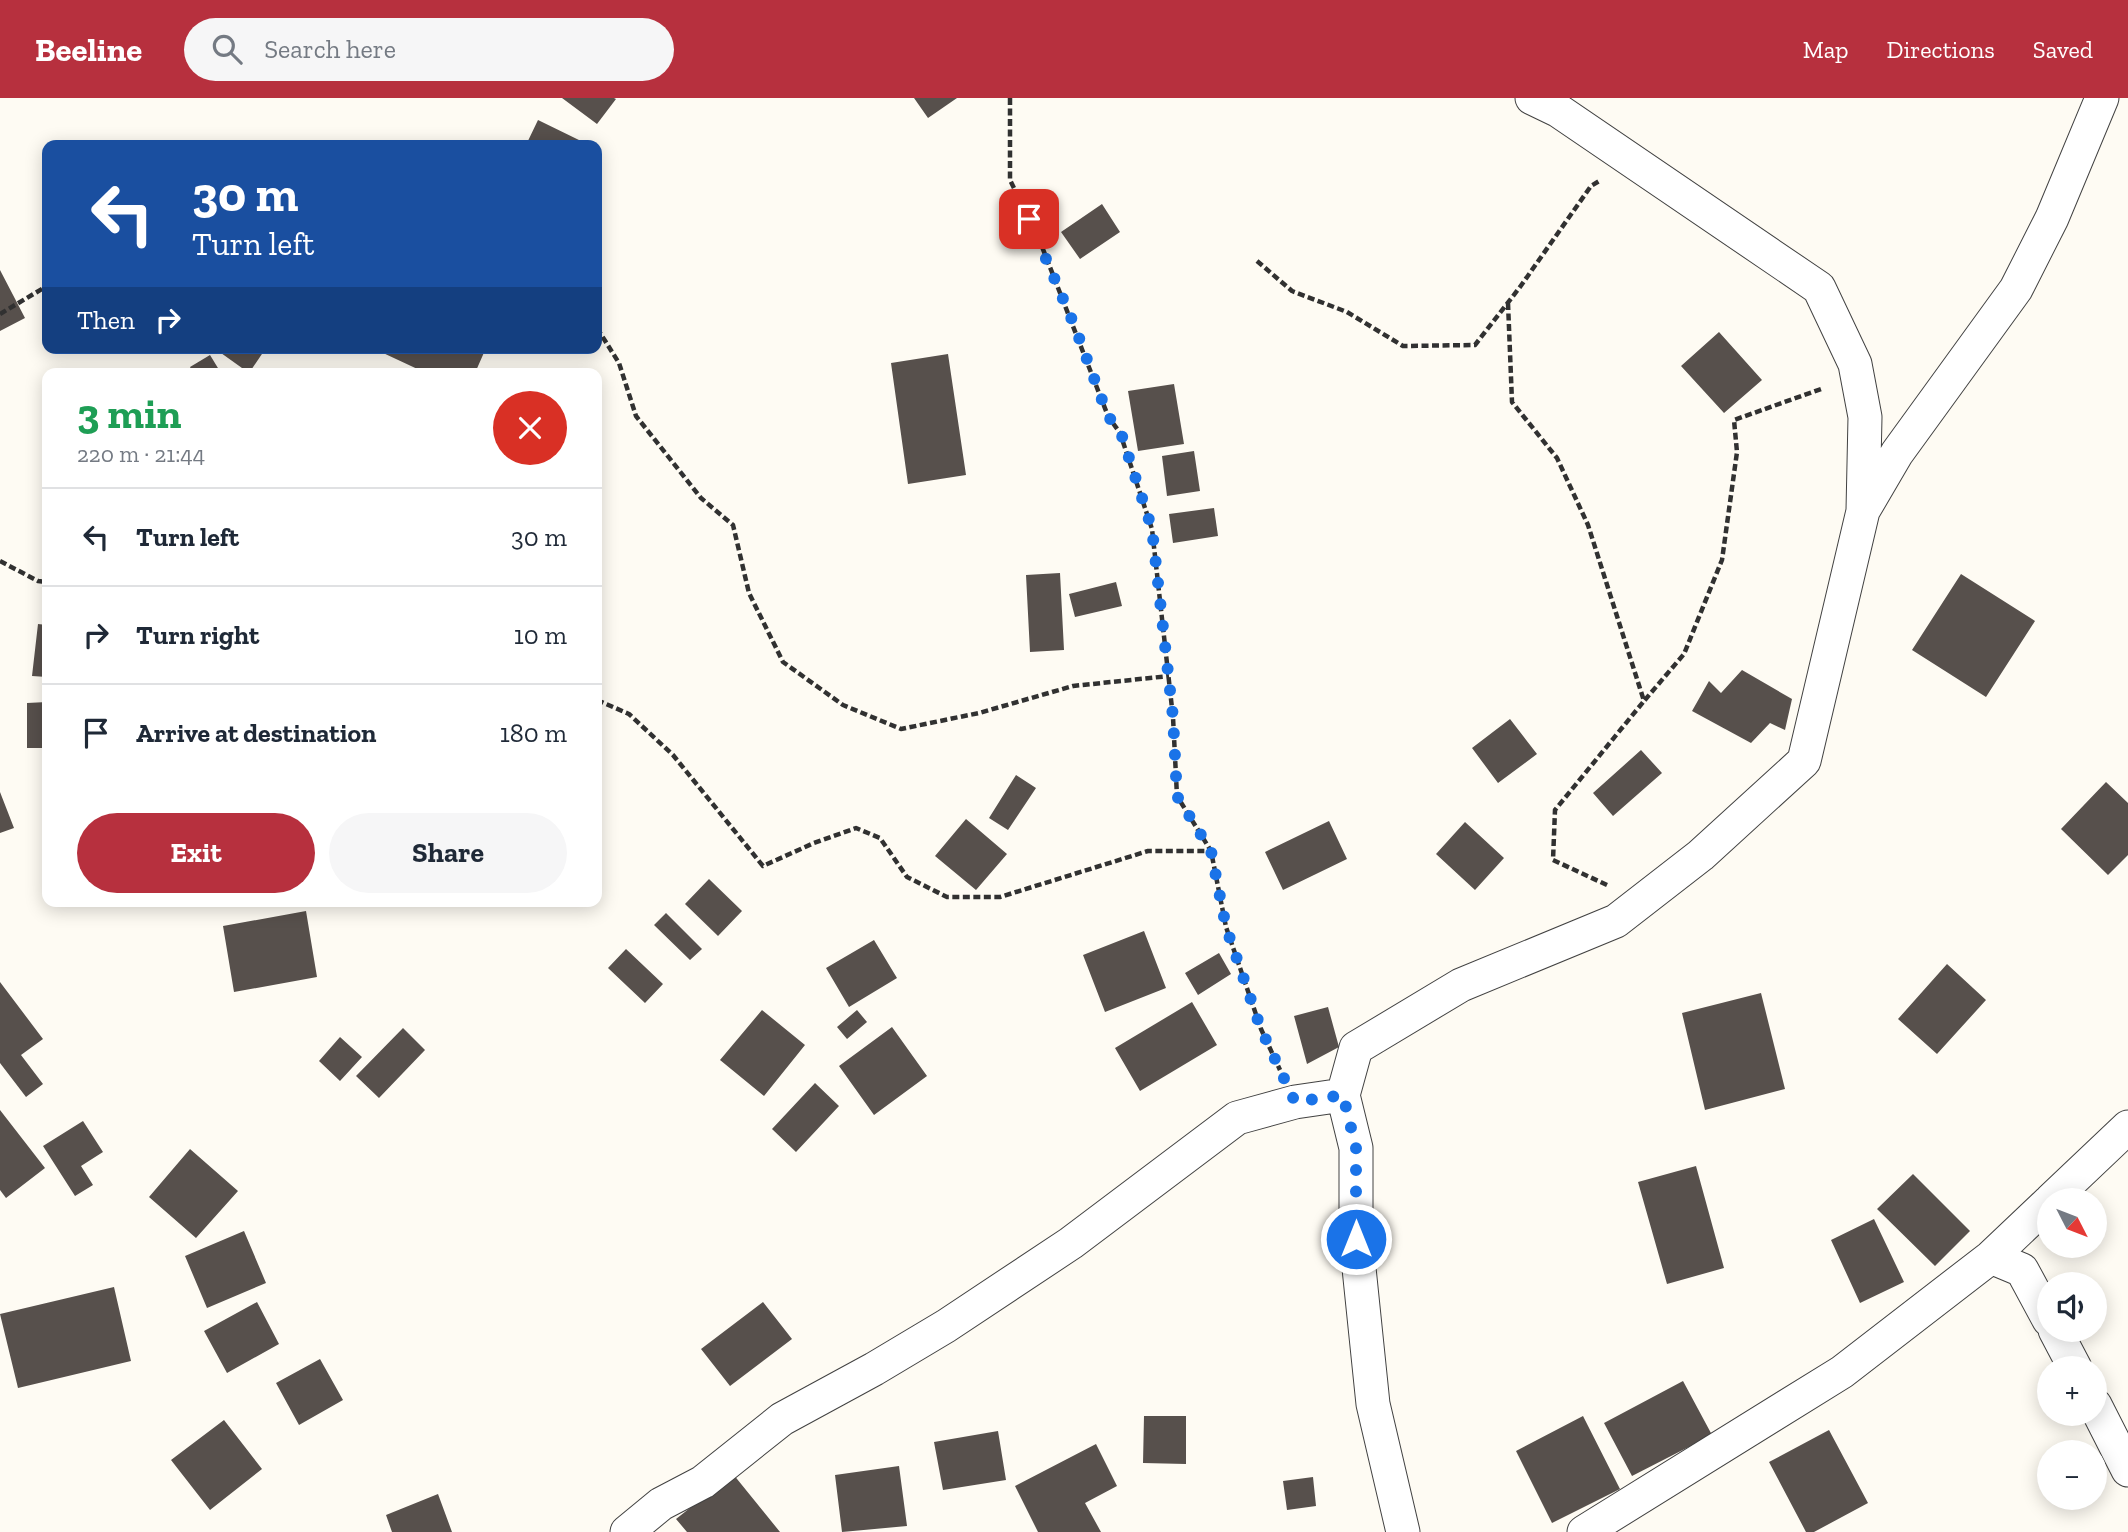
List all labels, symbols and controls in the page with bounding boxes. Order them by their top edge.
search box [184,18,674,81]
text: Beeline [35,30,142,69]
icon: search [208,30,246,68]
text: Search here [264,33,396,65]
text: Map [1803,35,1849,64]
text: Directions [1887,35,1995,64]
text: Saved [2033,35,2093,64]
text: 30 m [192,165,298,224]
icon: left [77,168,168,259]
pin [999,189,1059,249]
icon: arrive [1010,200,1048,238]
text: Turn left [192,225,314,263]
icon: right [149,301,187,339]
text: Then [77,304,135,336]
text: 3 min [77,388,182,439]
button: close [493,391,567,465]
text: 220 m · 21:44 [77,440,205,468]
icon: left [77,518,115,556]
text: Turn left [136,521,239,553]
text: 30 m [511,521,567,553]
icon: right [77,616,115,654]
text: Turn right [136,619,259,651]
text: 10 m [514,619,567,651]
icon: arrive [77,714,115,752]
text: Arrive at destination [136,717,376,749]
text: 180 m [500,717,567,749]
button: Exit [77,813,315,893]
button: Share [329,813,567,893]
north arrow [2037,1188,2107,1258]
map controls [2037,1188,2107,1510]
position arrow [1319,1202,1393,1276]
button: sound [2037,1272,2107,1342]
button: + [2037,1356,2107,1426]
button: − [2037,1440,2107,1510]

